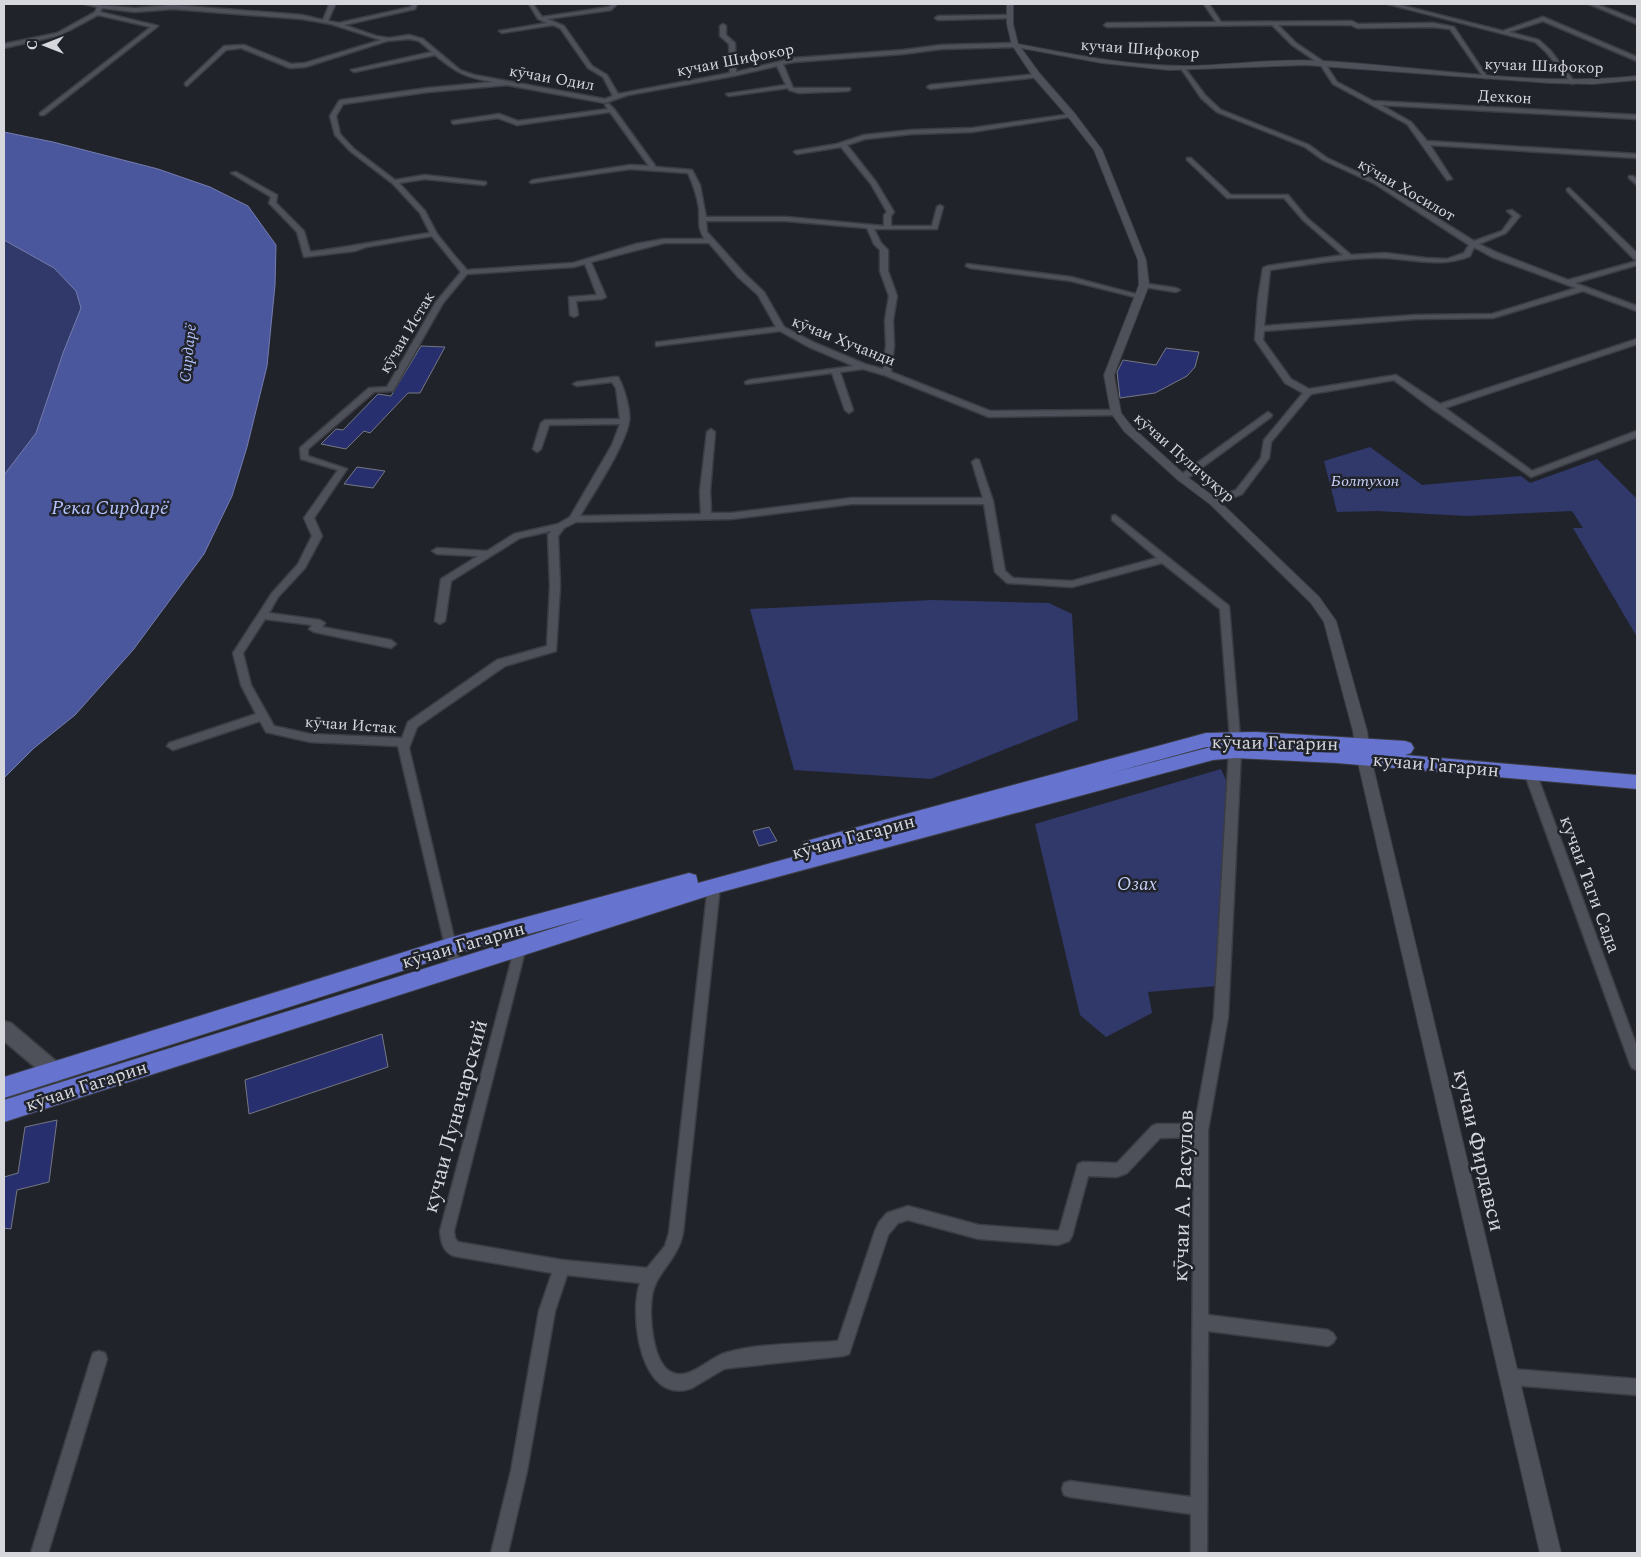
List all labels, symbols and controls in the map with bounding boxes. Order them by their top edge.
north arrow [20,20,70,70]
street label: кучаи Шифокор [1080,33,1200,65]
street label: кучаи Шифокор [674,37,796,83]
text: С [22,40,43,50]
street label: кучаи Шифокор [1484,52,1604,80]
street label: кӯчаи Одил [507,59,596,97]
street label: Дехкон [1477,84,1532,110]
street label: кӯчаи Хосилот [1353,152,1460,228]
street label: кӯчаи Истак [373,287,441,378]
street label: кӯчаи Хуҷанди [788,309,899,373]
water label: Сирдарё [173,322,203,383]
street label: кӯчаи Пуличуқур [1129,407,1240,509]
park label: Болтухон [1331,469,1400,493]
water label: Река Сирдарё [51,493,170,523]
street label: кӯчаи Истак [304,710,398,740]
street label: кӯчаи Гагарин [1211,728,1338,759]
street label: кучаи Гагарин [1372,746,1500,785]
street label: кӯчаи Гагарин [789,807,918,868]
street label: кучаи Таги Сада [1551,812,1628,958]
park label: Озах [1117,870,1158,899]
street label: кӯчаи Гагарин [399,914,528,977]
street label: кучаи Луначарский [414,1016,497,1217]
street label: кӯчаи Гагарин [22,1053,151,1120]
street label: кучаи Фирдавси [1444,1066,1513,1235]
street label: кӯчаи А. Расулов [1164,1110,1203,1283]

